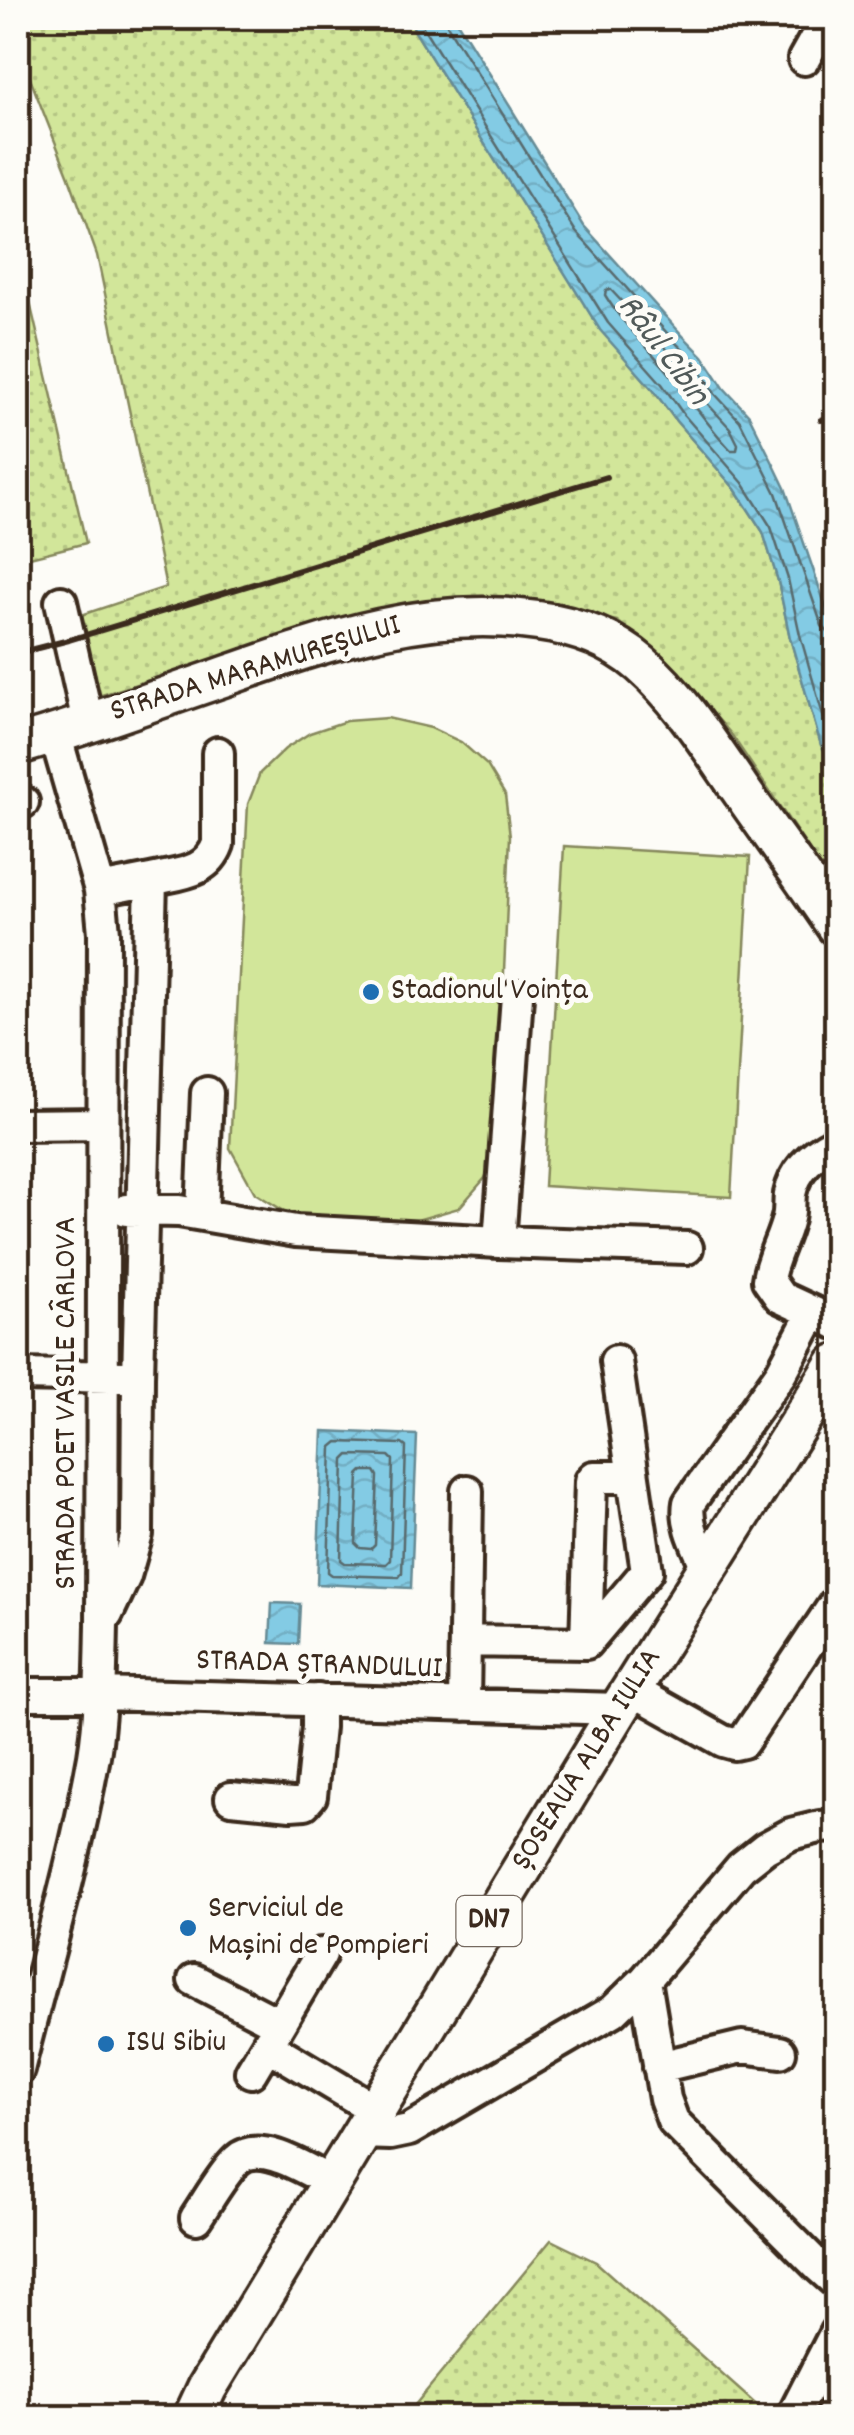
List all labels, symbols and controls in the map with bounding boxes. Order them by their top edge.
water label: Râul Cibin [604,285,721,418]
street label: STRADA MARAMUREȘULUI [105,604,407,736]
place label: Stadionul Voința [391,969,589,1015]
marker: Stadionul Voința [360,981,382,1003]
street label: STRADA POET VASILE CÂRLOVA [45,1217,91,1589]
street label: STRADA ȘTRANDULUI [195,1639,443,1693]
street label: ȘOSEAUA ALBA IULIA [501,1640,675,1880]
place label: Serviciul de Mașini de Pompieri [208,1887,429,1970]
road number: DN7 [456,1896,522,1946]
marker: Serviciul de Mașini de Pompieri [177,1917,199,1939]
place label: ISU Sibiu [126,2021,226,2067]
marker: ISU Sibiu [95,2033,117,2055]

